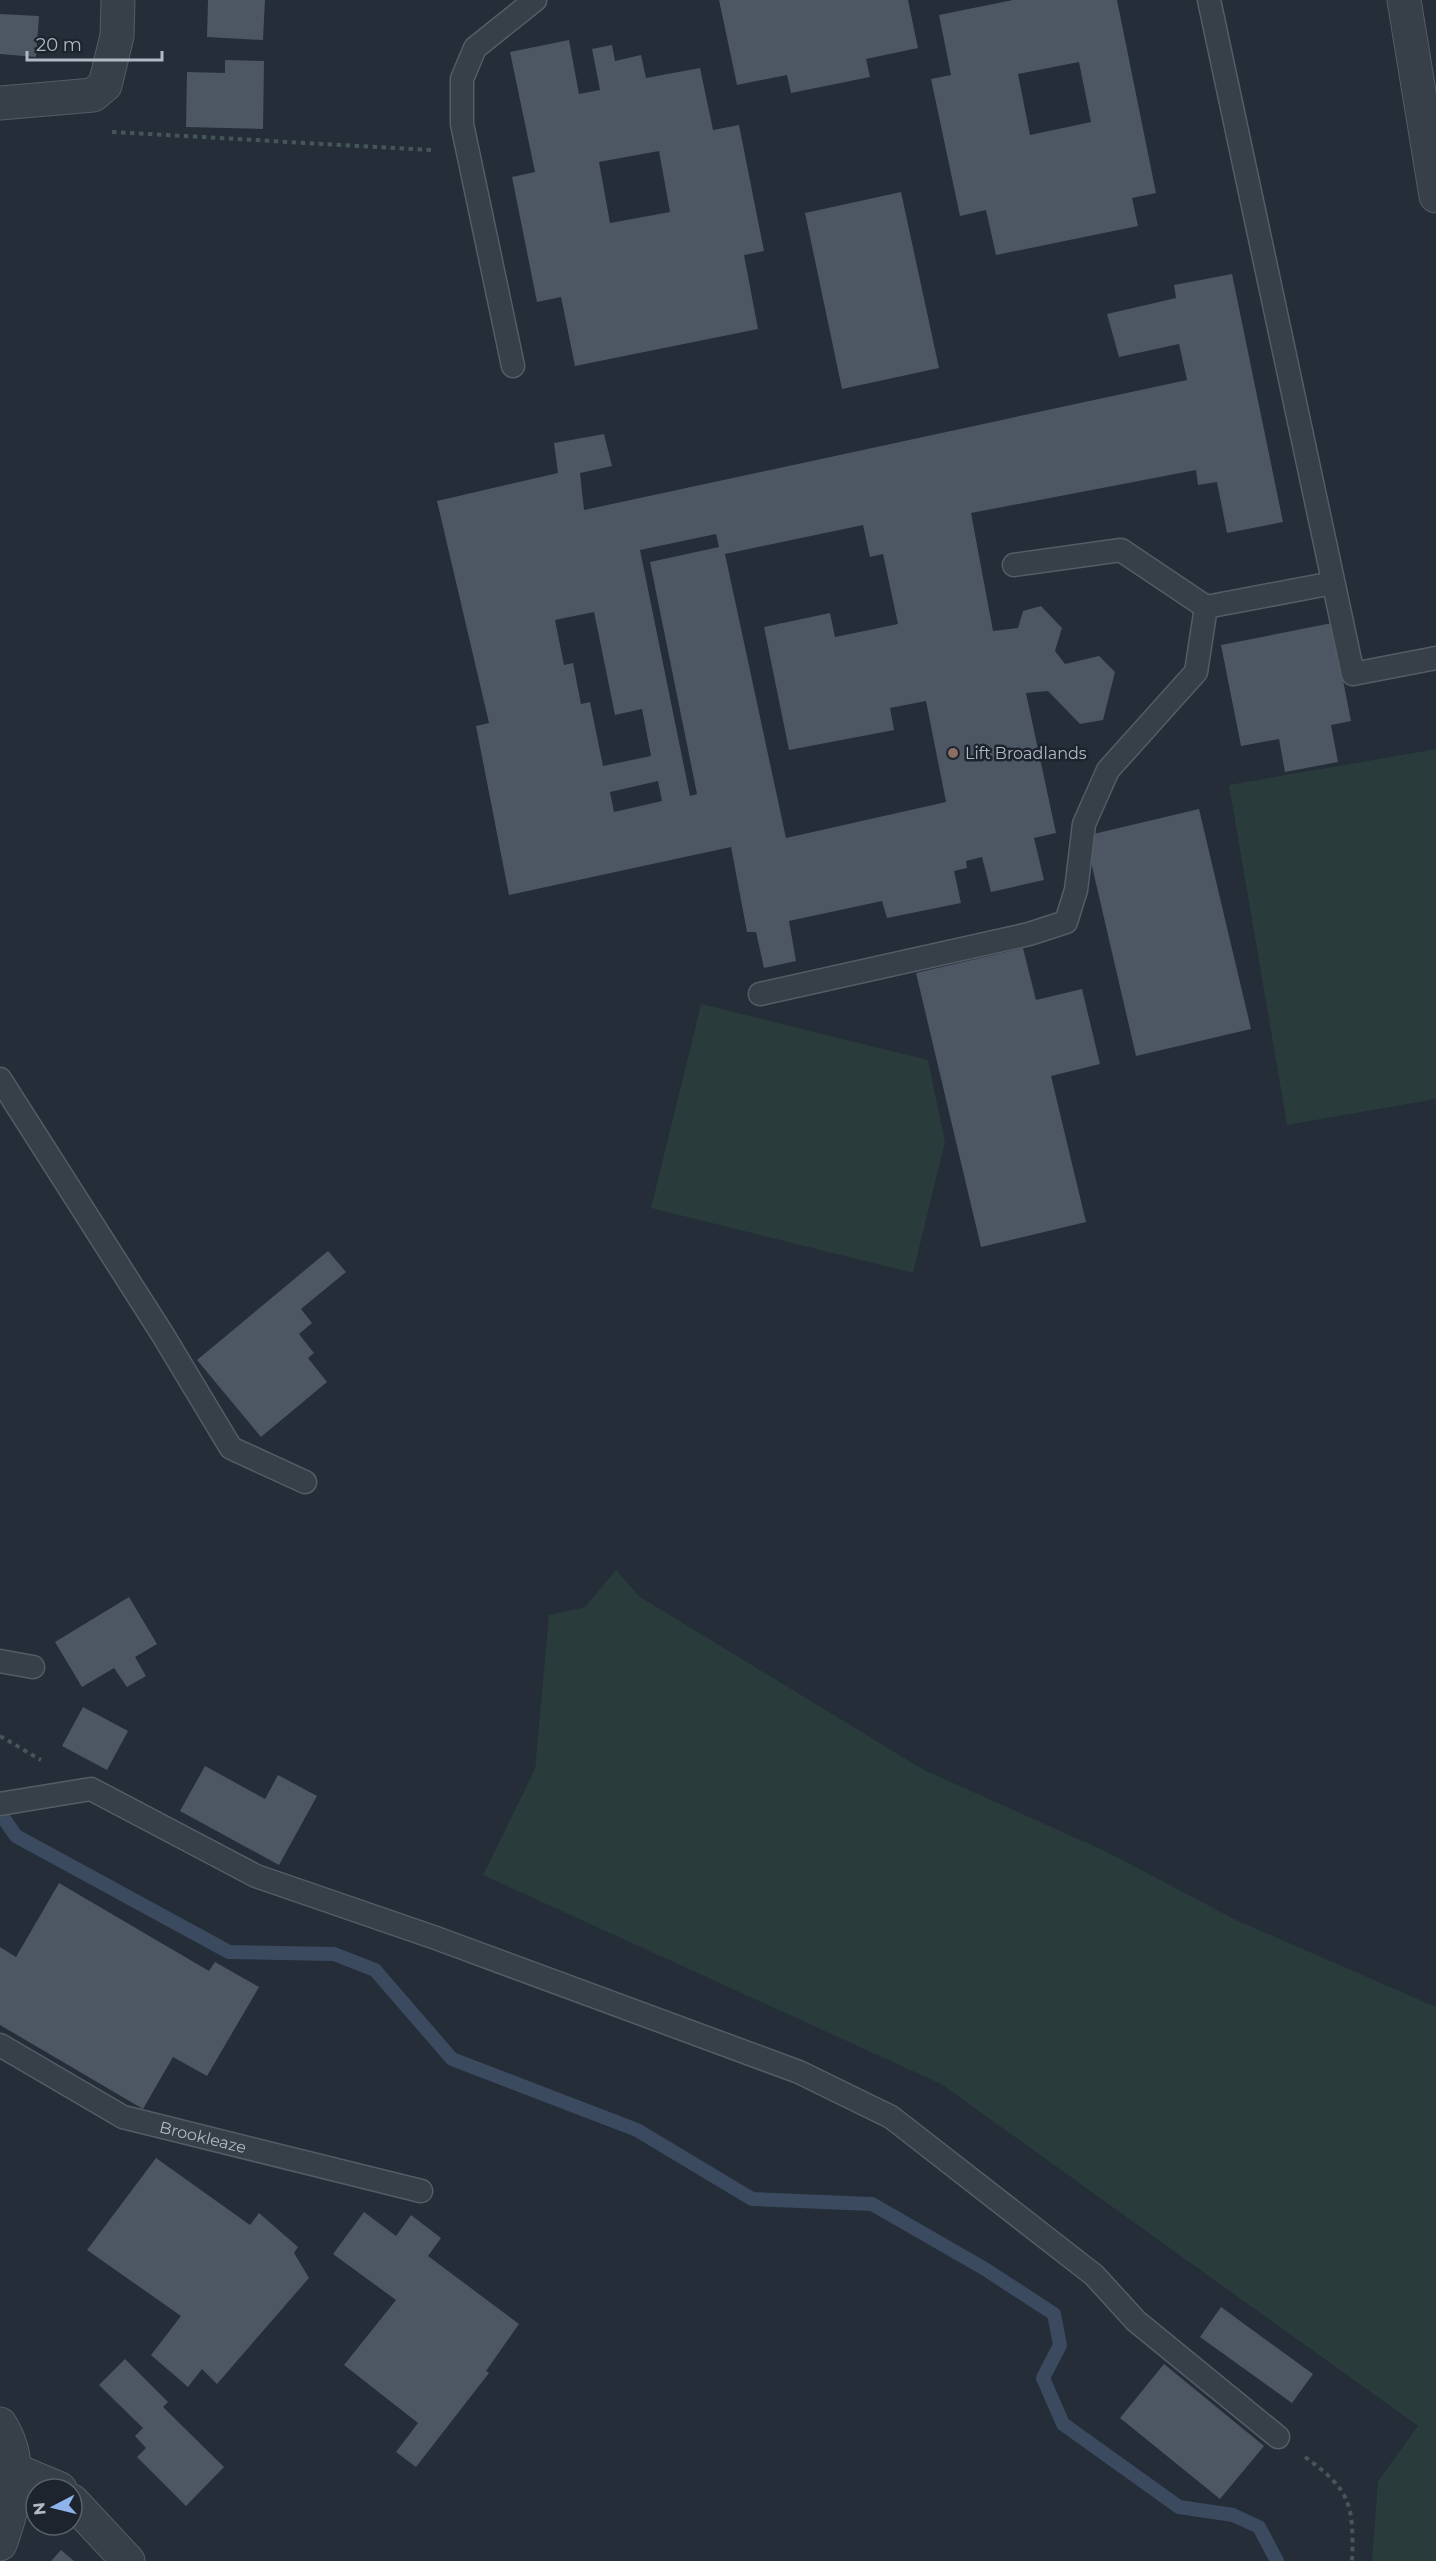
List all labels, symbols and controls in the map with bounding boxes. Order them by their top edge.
scale bar [27,24,162,62]
text: 20 m [36,34,82,56]
place label: Lift Broadlands [965,744,1087,763]
marker: Lift Broadlands [946,746,960,760]
street label: Brookleaze [158,2117,248,2157]
north arrow [24,2477,84,2537]
text: N [29,2501,50,2516]

